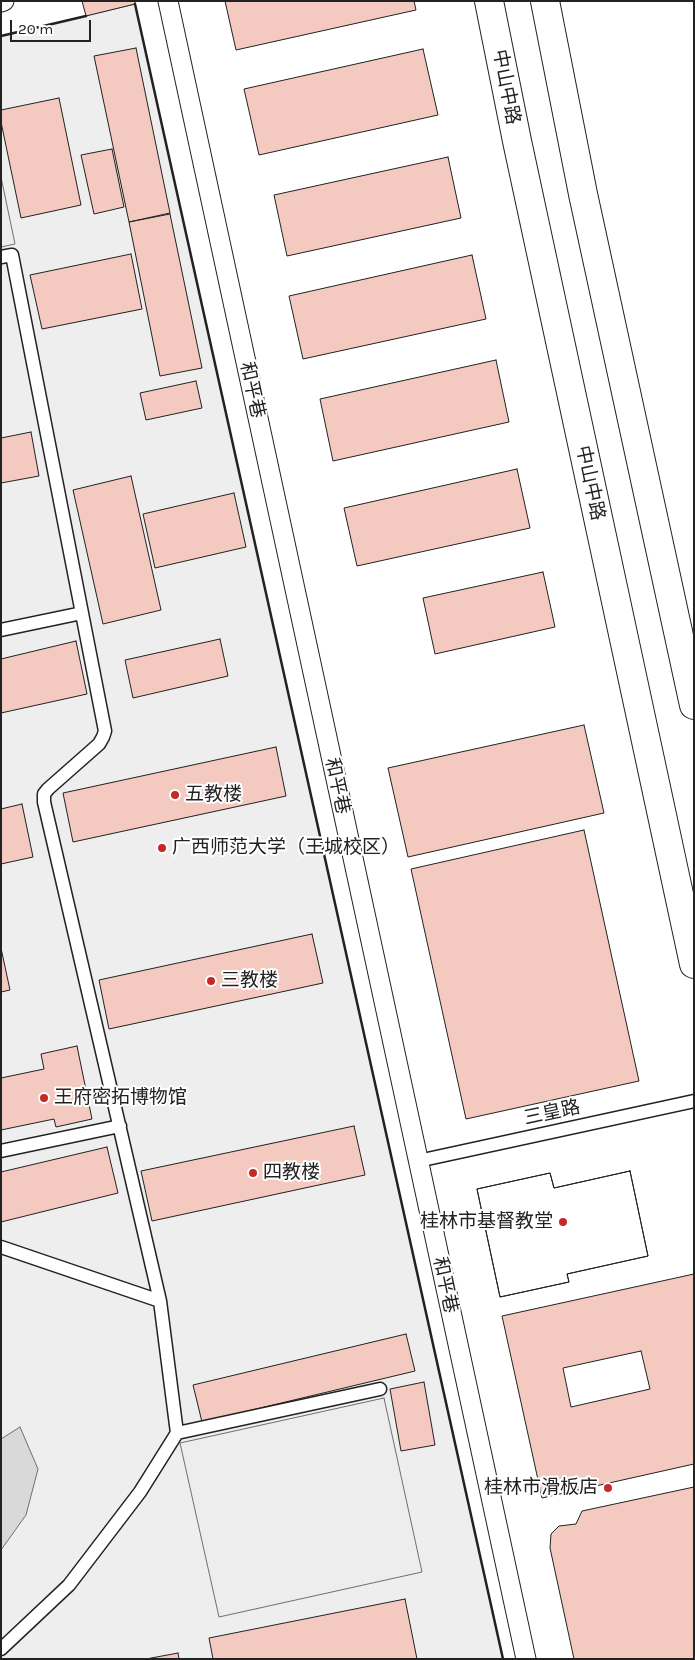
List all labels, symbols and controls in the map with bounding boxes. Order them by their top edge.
scale bar [12,10,94,42]
text: 20 m [18,20,53,38]
street label: 中山中路 [488,48,524,126]
street label: 和平巷 [235,360,269,420]
street label: 中山中路 [571,443,609,523]
street label: 和平巷 [320,756,354,816]
place label: 五教楼 [185,784,242,806]
marker: 五教楼 [169,789,181,801]
place label: 广西师范大学（王城校区） [172,837,400,859]
marker: 广西师范大学（王城校区） [156,842,168,854]
place label: 三教楼 [221,970,278,992]
marker: 三教楼 [205,975,217,987]
place label: 王府密拓博物馆 [54,1087,187,1109]
marker: 王府密拓博物馆 [38,1092,50,1104]
street label: 三皇路 [522,1096,582,1130]
place label: 四教楼 [263,1162,320,1184]
marker: 四教楼 [247,1167,259,1179]
place label: 桂林市基督教堂 [420,1211,553,1233]
marker: 桂林市基督教堂 [557,1216,569,1228]
street label: 和平巷 [428,1255,462,1315]
place label: 桂林市滑板店 [484,1477,598,1499]
marker: 桂林市滑板店 [602,1482,614,1494]

